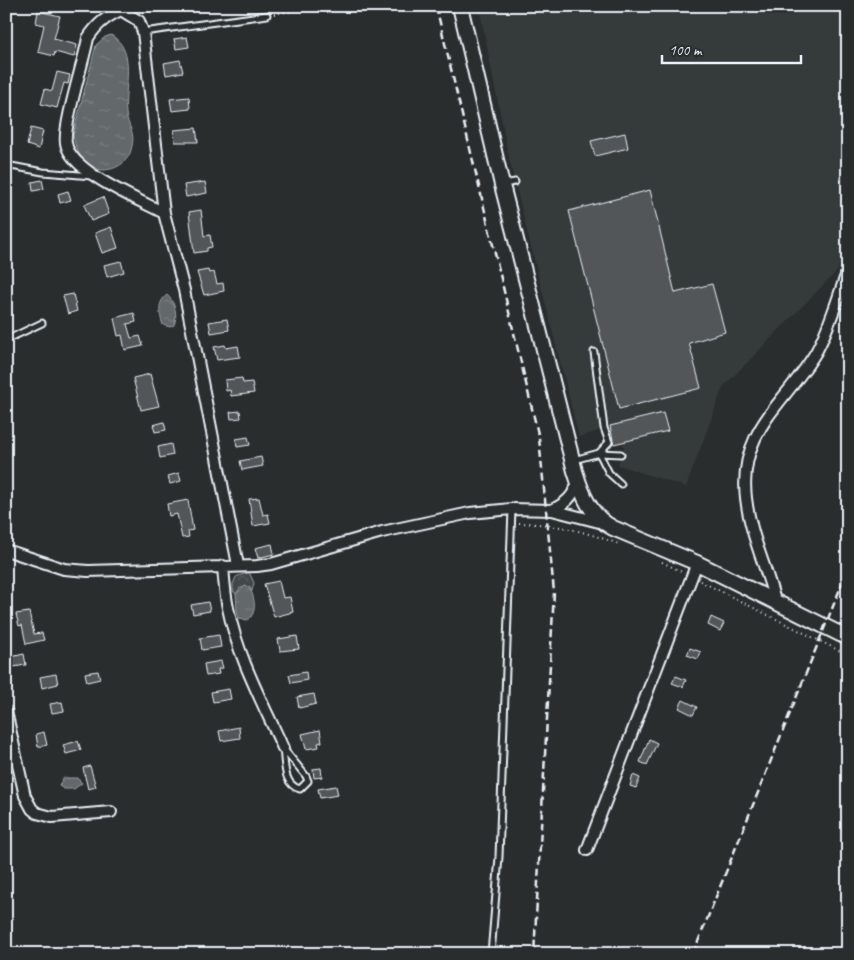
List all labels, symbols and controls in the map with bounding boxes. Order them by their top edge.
scale bar [662,32,800,64]
text: 100 m [669,41,703,60]

